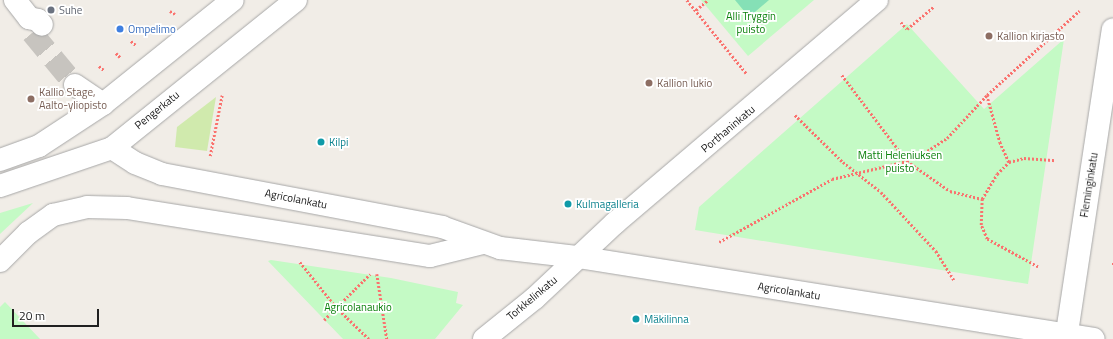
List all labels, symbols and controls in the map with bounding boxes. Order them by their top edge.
place label: Suhe [59,3,82,17]
marker: Suhe [46,5,56,15]
park label: Alli Tryggin puisto [726,10,776,36]
place label: Ompelimo [128,22,176,36]
marker: Ompelimo [115,24,125,34]
place label: Kallion kirjasto [997,29,1065,43]
marker: Kallion kirjasto [984,31,994,41]
place label: Kallion lukio [657,76,712,90]
marker: Kallion lukio [644,78,654,88]
place label: Kallio Stage, Aalto-yliopisto [39,86,107,112]
street label: Pengerkatu [132,88,182,132]
marker: Kallio Stage, Aalto-yliopisto [26,94,36,104]
street label: Porthaninkatu [698,103,758,155]
place label: Kilpi [329,135,348,149]
marker: Kilpi [316,137,326,147]
park label: Matti Heleniuksen puisto [858,149,942,175]
street label: Fleminginkatu [1077,151,1101,219]
street label: Agricolankatu [264,186,328,212]
place label: Kulmagalleria [576,197,639,211]
marker: Kulmagalleria [563,199,573,209]
street label: Torkkelinkatu [504,273,560,323]
street label: Agricolankatu [757,280,821,302]
park label: Agricolanaukio [324,300,392,314]
scale bar [14,301,101,327]
text: 20 m [19,306,45,325]
place label: Mäkilinna [644,312,689,326]
marker: Mäkilinna [631,314,641,324]

